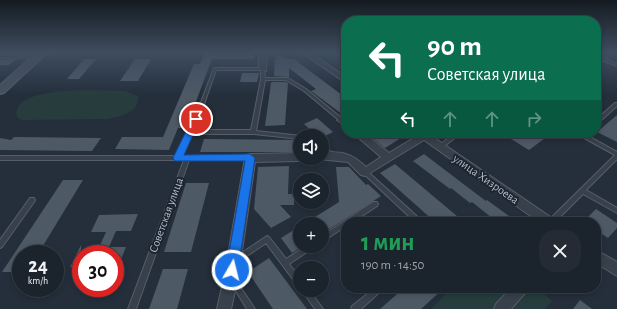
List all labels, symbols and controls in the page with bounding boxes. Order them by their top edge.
icon: left [361,32,413,84]
text: 90 m [427,33,482,61]
text: Советская улица [427,66,545,84]
pin [179,102,213,136]
icon: arrive [185,108,207,130]
icon: left [397,108,419,130]
icon: ahead [439,108,461,130]
icon: ahead [481,108,503,130]
icon: right [523,108,545,130]
map controls [293,129,329,297]
button: sound [293,129,329,165]
street label: улица Хизроева [450,151,521,207]
button: layers [293,173,329,209]
street label: Советская улица [147,175,186,255]
button: + [293,217,329,253]
button: close [539,230,581,272]
text: 1 мин [361,231,415,255]
speed limit sign: 30 [72,245,124,297]
position arrow [211,249,253,291]
text: 24 [28,256,48,276]
text: 190 m · 14:50 [361,259,424,272]
button: − [293,261,329,297]
text: km/h [28,276,48,286]

